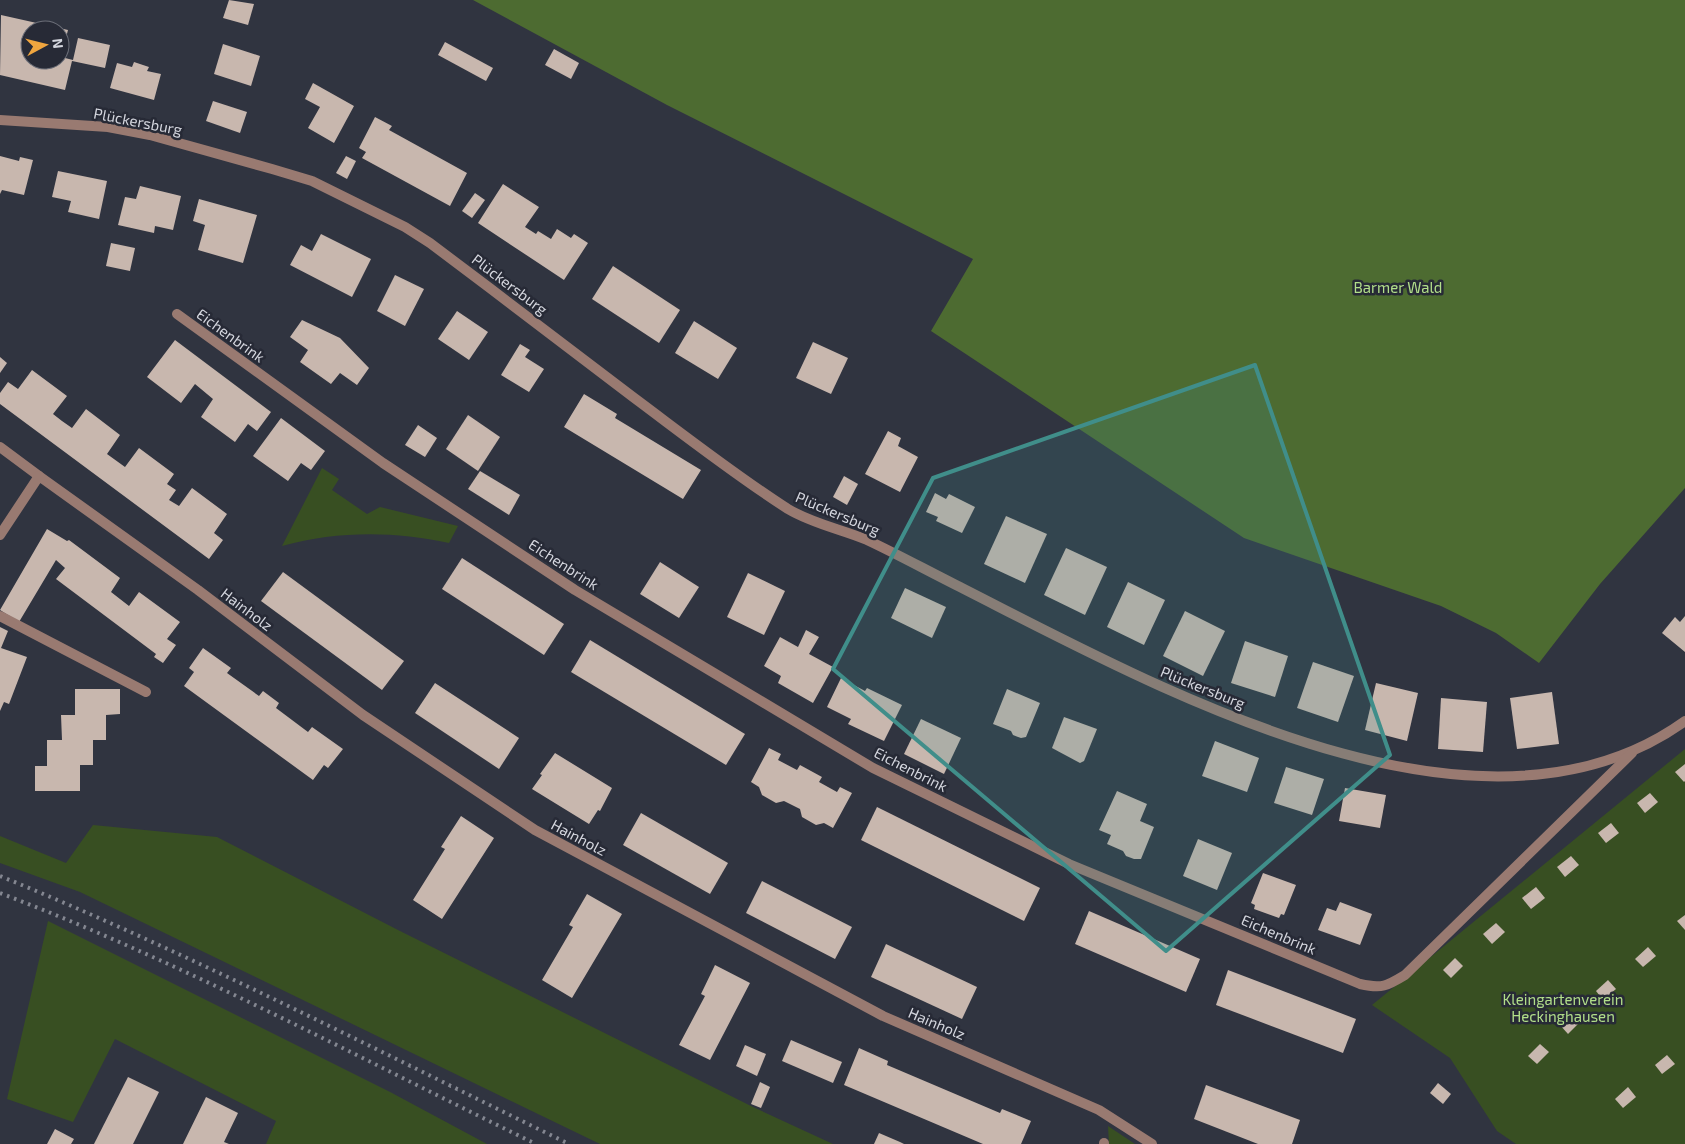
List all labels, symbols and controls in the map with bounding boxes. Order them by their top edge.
north arrow [20,20,70,70]
text: N [49,37,67,49]
street label: Plückersburg [92,104,184,139]
street label: Plückersburg [469,250,552,319]
park label: Barmer Wald [1354,278,1442,296]
street label: Eichenbrink [194,304,269,366]
street label: Plückersburg [793,487,883,539]
street label: Eichenbrink [526,535,603,593]
street label: Hainholz [218,584,276,634]
street label: Plückersburg [1158,662,1249,712]
street label: Eichenbrink [871,743,951,795]
street label: Hainholz [548,815,610,859]
street label: Eichenbrink [1239,910,1319,958]
park label: Kleingartenverein Heckinghausen [1502,990,1624,1025]
street label: Hainholz [906,1003,968,1043]

